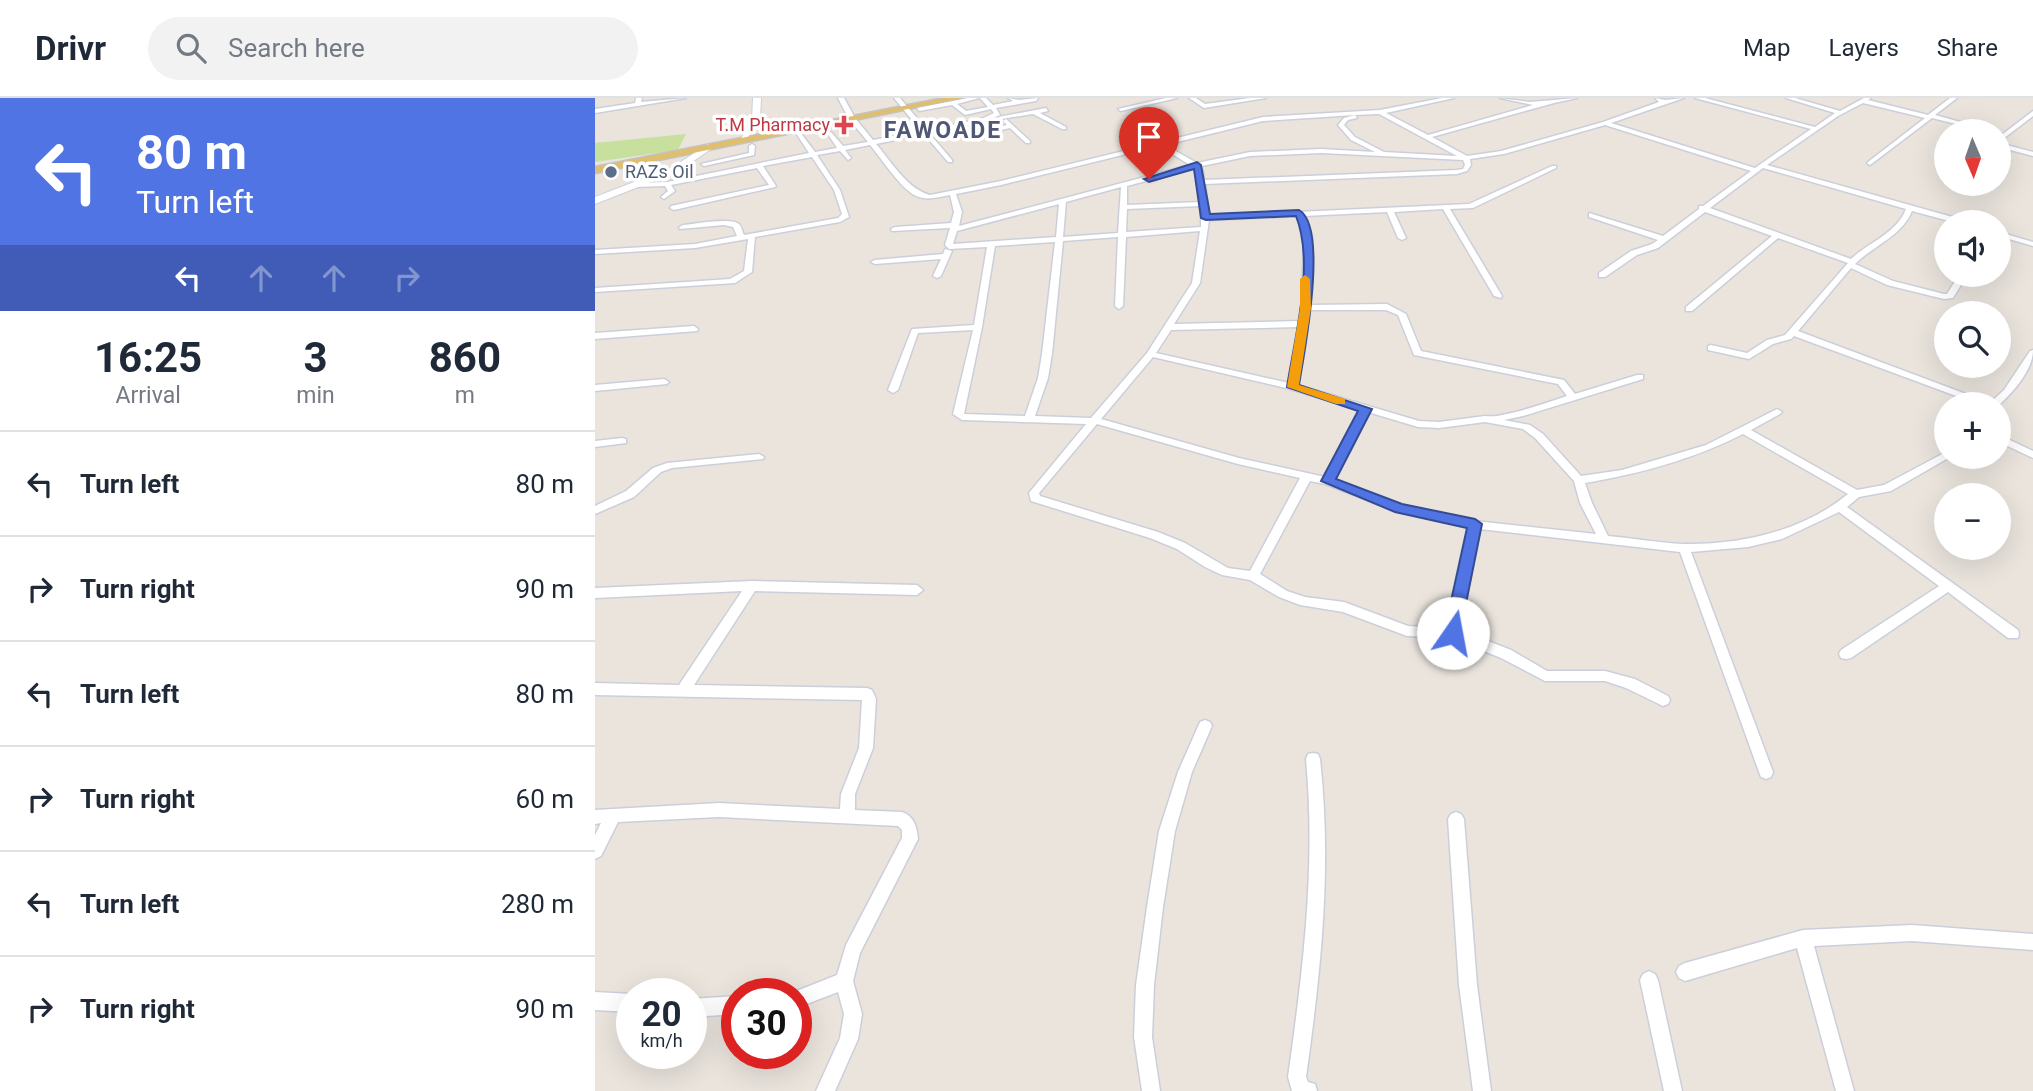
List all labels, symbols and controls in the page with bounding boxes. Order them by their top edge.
search box [148,17,638,80]
text: Drivr [35,29,106,68]
icon: search [172,29,210,67]
text: Search here [228,33,365,63]
text: Map [1743,34,1791,62]
text: Layers [1829,34,1899,62]
text: Share [1937,34,1998,62]
pin [1119,107,1179,179]
place label: T.M Pharmacy [716,114,830,135]
marker: T.M Pharmacy [836,117,852,133]
district label: FAWOADE [884,117,1002,144]
icon: arrive [1130,118,1168,156]
north arrow [1934,119,2011,196]
map controls [1934,119,2011,560]
text: 80 m [136,124,247,181]
icon: left [21,126,112,217]
place label: RAZs Oil [625,161,694,182]
marker: RAZs Oil [603,164,619,180]
text: Turn left [136,183,254,221]
button: sound [1934,210,2011,287]
icon: left [169,259,207,297]
icon: ahead [242,259,280,297]
icon: ahead [315,259,353,297]
icon: right [388,259,426,297]
button: search [1934,301,2011,378]
text: 16:25 [94,333,202,382]
text: 3 [303,333,328,382]
text: 860 [429,333,501,382]
text: Arrival [115,382,181,409]
text: min [296,382,335,409]
text: m [455,382,475,409]
button: + [1934,392,2011,469]
icon: left [21,465,59,503]
text: Turn left [80,469,179,499]
text: 80 m [516,469,574,499]
button: − [1934,483,2011,560]
icon: right [21,570,59,608]
text: Turn right [80,574,195,604]
text: 90 m [516,574,574,604]
position arrow [1416,596,1490,670]
icon: left [21,675,59,713]
text: Turn left [80,679,179,709]
text: 80 m [516,679,574,709]
icon: right [21,780,59,818]
text: Turn right [80,784,195,814]
text: 60 m [516,784,574,814]
icon: left [21,885,59,923]
text: Turn left [80,889,179,919]
text: 280 m [501,889,574,919]
speed limit sign: 30 [721,978,812,1069]
icon: right [21,990,59,1028]
text: Turn right [80,994,195,1024]
text: 90 m [516,994,574,1024]
text: 20 [641,994,682,1035]
text: km/h [640,1030,683,1051]

